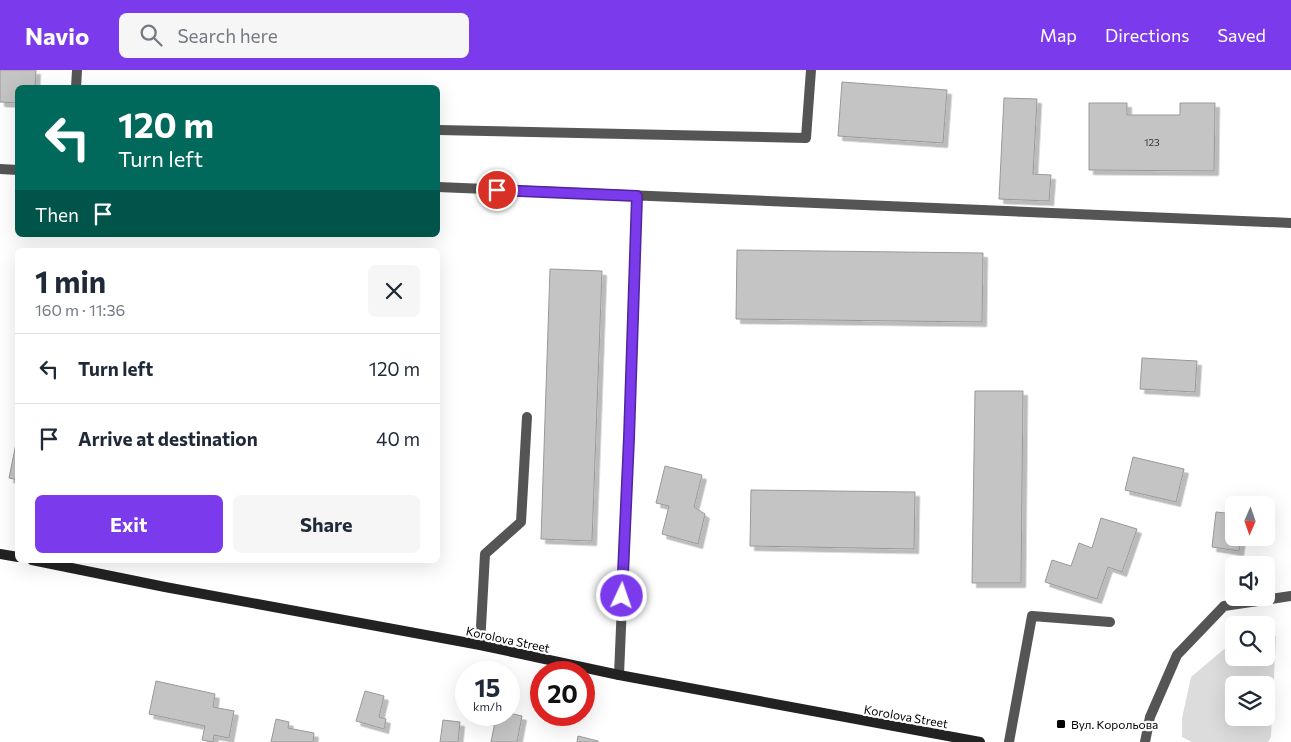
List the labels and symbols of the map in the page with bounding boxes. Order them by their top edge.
house number: 123 [1144,136,1160,148]
pin [476,169,518,211]
north arrow [1225,496,1275,546]
position arrow [595,569,647,621]
street label: Korolova Street [465,623,551,655]
speed limit sign: 20 [530,661,595,726]
street label: Korolova Street [863,702,949,730]
place label: Вул. Корольова [1071,717,1158,731]
marker: Вул. Корольова [1055,718,1067,730]

